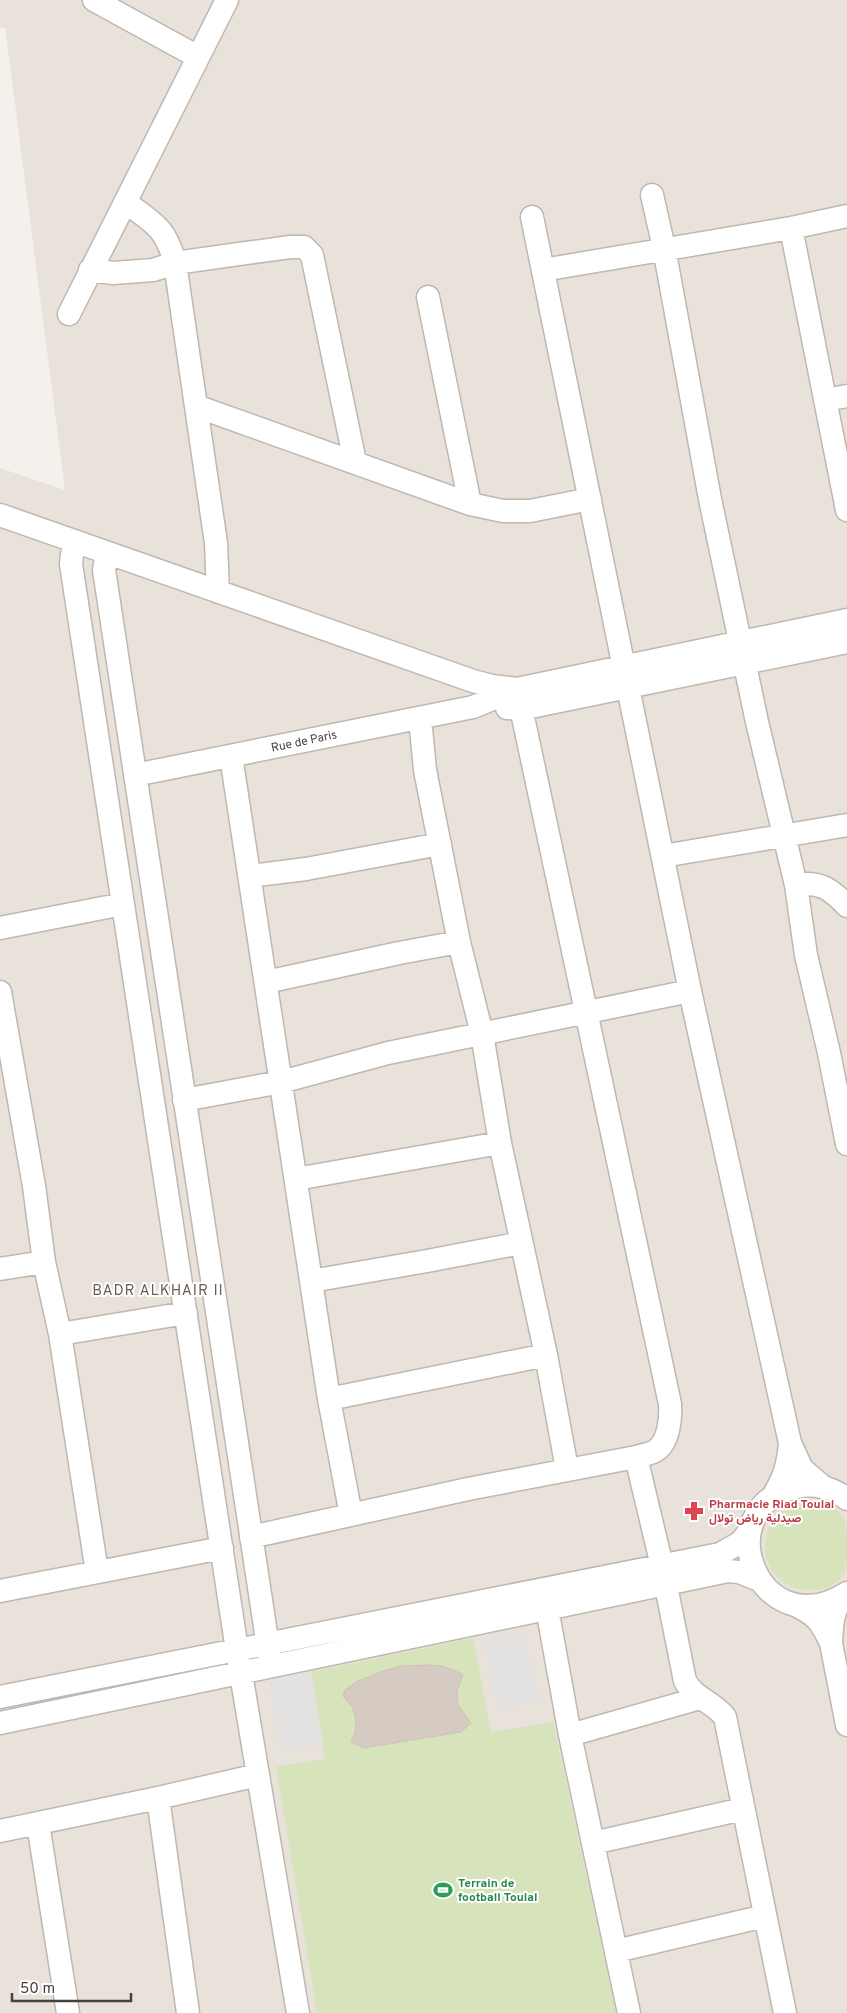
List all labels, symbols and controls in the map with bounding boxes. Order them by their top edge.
street label: Rue de Paris [270,727,339,757]
district label: BADR ALKHAIR II [92,1282,224,1301]
place label: Pharmacie Riad Toulal صيدلية رياض تولال [709,1497,834,1527]
pharmacy icon: Pharmacie Riad Toulal صيدلية رياض تولال [683,1500,705,1522]
place label: Terrain de football Toulal [458,1876,538,1906]
sports icon: Terrain de football Toulal [432,1879,454,1901]
scale bar [12,1970,131,2002]
text: 50 m [20,1980,55,1999]

